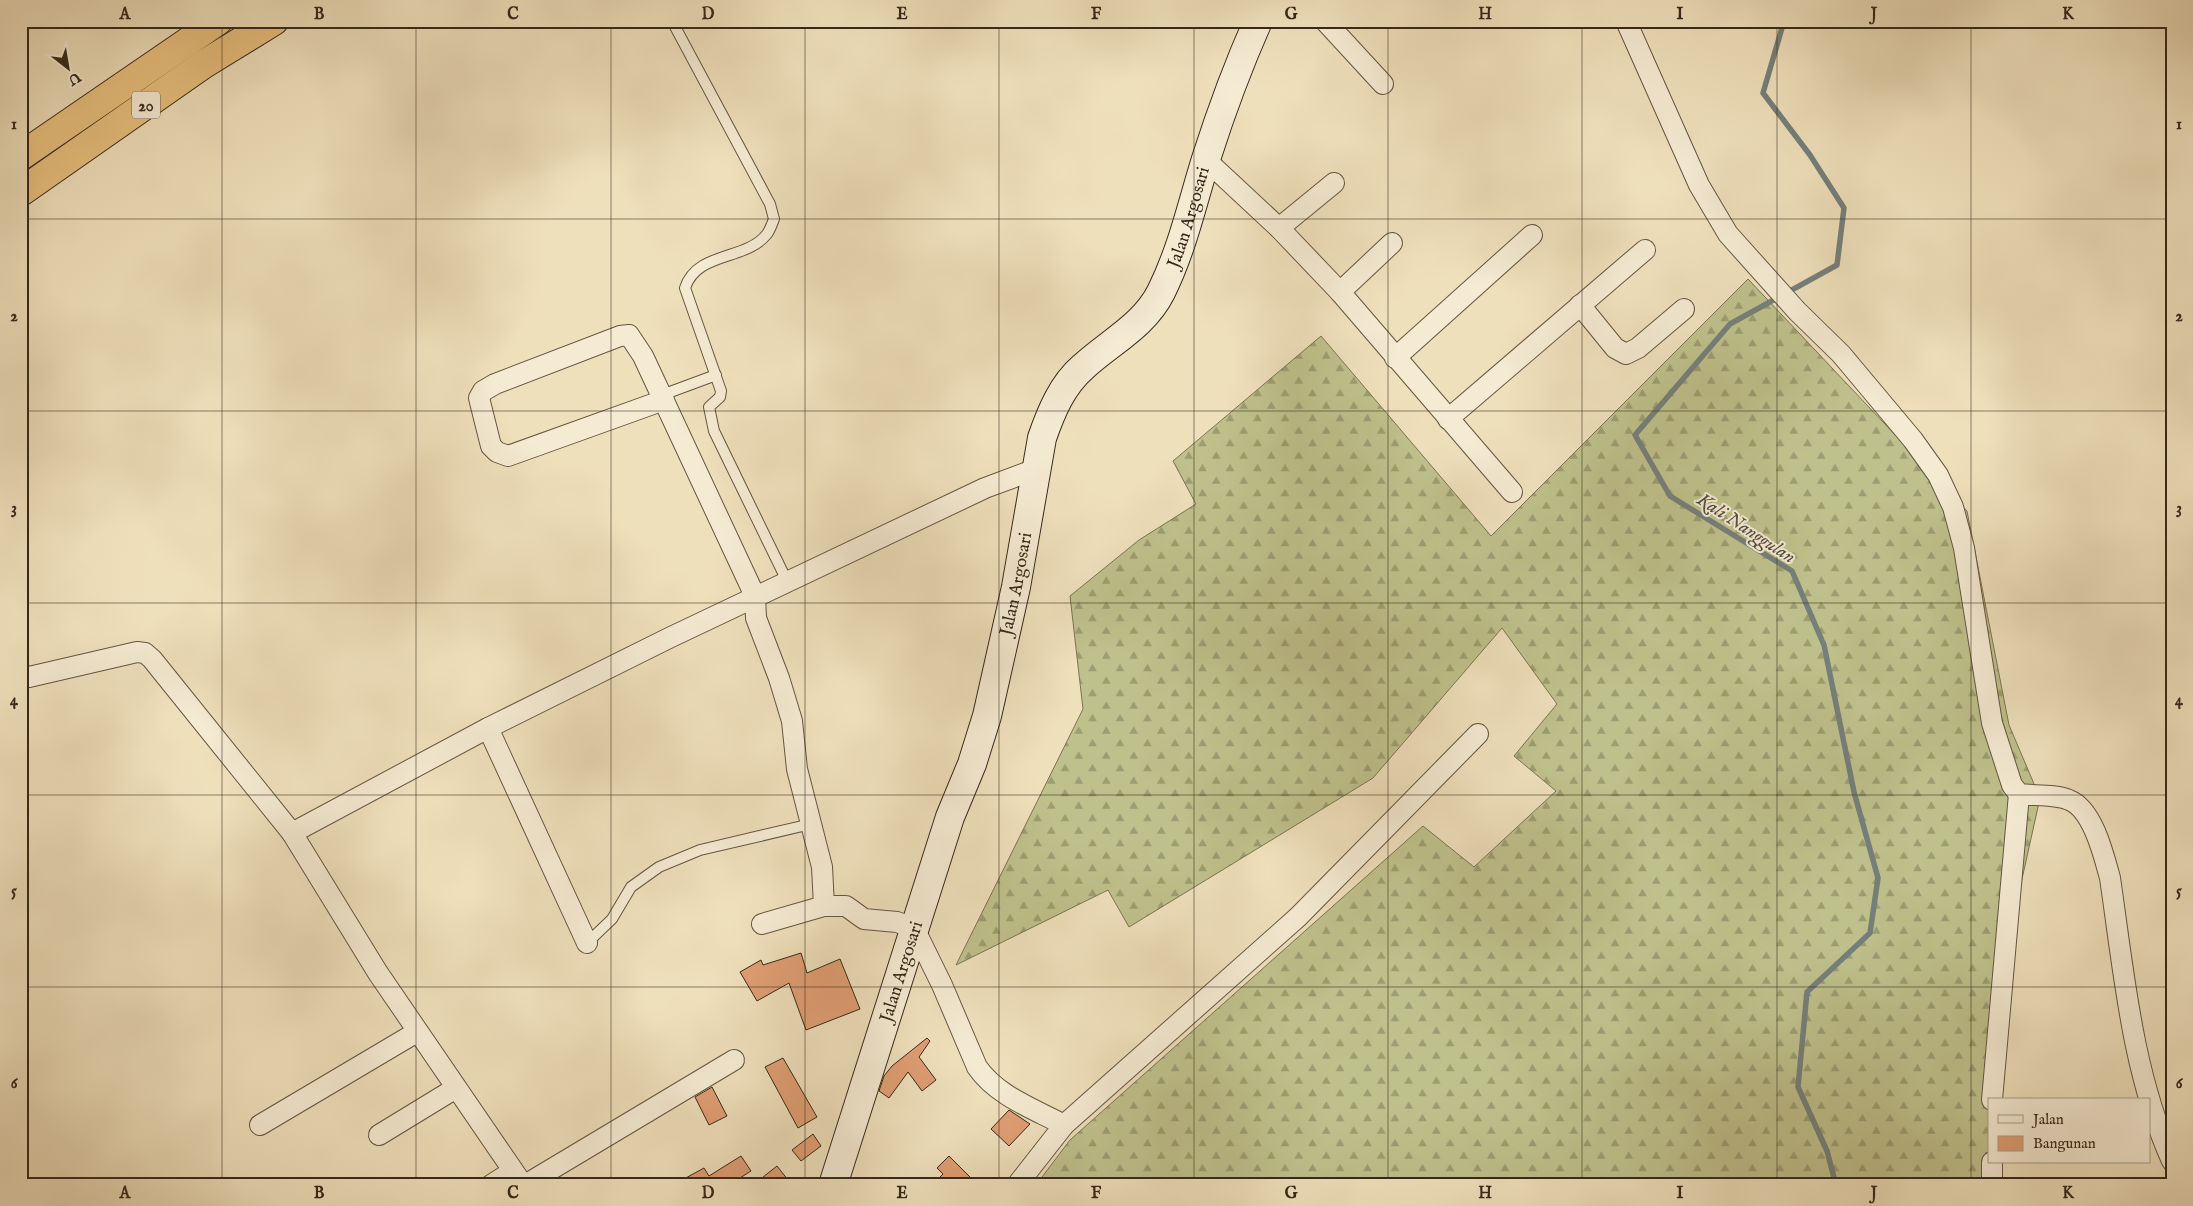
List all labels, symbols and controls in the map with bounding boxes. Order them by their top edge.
text: A [119,5,132,25]
text: B [314,5,325,25]
text: C [507,5,519,25]
text: D [702,5,715,25]
text: E [896,5,908,25]
text: F [1091,5,1102,25]
text: G [1285,5,1298,25]
text: H [1478,5,1492,25]
text: I [1677,5,1684,25]
text: J [1869,5,1878,25]
text: K [2062,5,2075,25]
north arrow [42,42,92,92]
text: U [63,67,85,90]
road number: 20 [132,92,160,118]
text: 1 [11,115,17,135]
text: 1 [2176,115,2182,135]
street label: Jalan Argosari [1162,164,1216,274]
text: 2 [10,307,18,327]
text: 2 [2175,307,2183,327]
water label: Kali Nanggulan [1691,487,1800,569]
text: 3 [11,499,17,519]
text: 3 [2176,499,2182,519]
street label: Jalan Argosari [995,531,1038,640]
text: 4 [10,691,19,711]
text: 4 [2175,691,2184,711]
text: 5 [11,882,17,902]
text: 5 [2176,882,2182,902]
street label: Jalan Argosari [875,918,929,1027]
text: 6 [11,1074,19,1094]
text: 6 [2176,1074,2184,1094]
legend [1988,1098,2150,1164]
text: Jalan [2031,1110,2064,1129]
text: Bangunan [2033,1134,2096,1153]
text: A [119,1184,132,1204]
text: B [314,1184,325,1204]
text: C [507,1184,519,1204]
text: D [702,1184,715,1204]
text: E [896,1184,908,1204]
text: F [1091,1184,1102,1204]
text: G [1285,1184,1298,1204]
text: H [1478,1184,1492,1204]
text: I [1677,1184,1684,1204]
text: J [1869,1184,1878,1204]
text: K [2062,1184,2075,1204]

